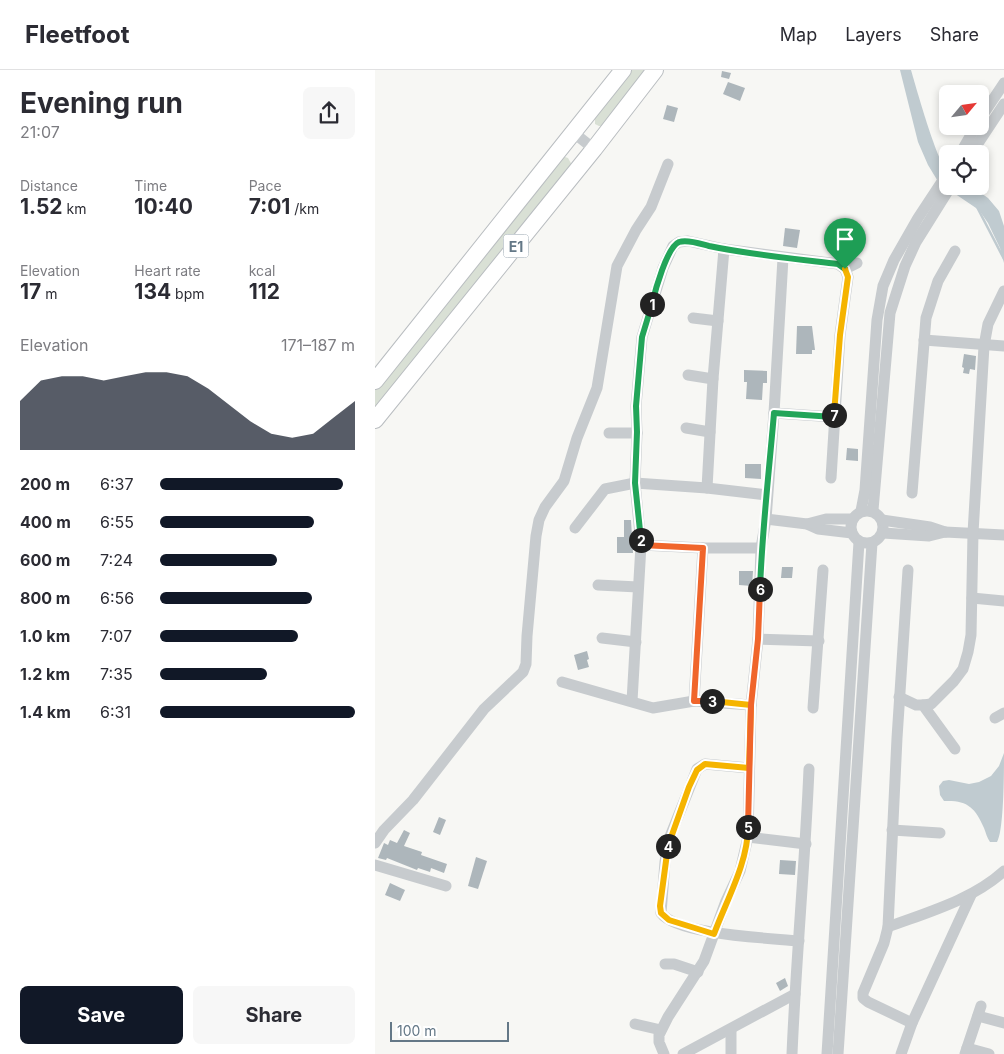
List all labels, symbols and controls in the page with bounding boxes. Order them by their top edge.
text: Fleetfoot [25,20,129,49]
text: Map [780,24,817,45]
text: Layers [845,24,902,45]
text: Share [930,24,979,45]
north arrow [939,85,989,135]
map controls [939,85,989,195]
text: Evening run [20,86,183,120]
button: share [303,87,355,139]
text: 21:07 [20,122,60,142]
button: locate [939,145,989,195]
text: Distance [20,177,78,194]
text: Time [134,177,167,194]
text: Pace [249,177,282,194]
text: 1.52 [20,194,63,219]
text: 10:40 [134,194,193,219]
text: 7:01 [249,194,290,219]
text: km [63,200,86,217]
text: /km [290,200,319,217]
pin [824,218,866,269]
icon: arrive [831,225,859,253]
road number: E1 [503,235,529,258]
text: Elevation [20,262,80,279]
text: Heart rate [134,262,201,279]
text: kcal [249,262,275,279]
text: 17 [20,279,41,304]
text: 134 [134,279,171,304]
text: 112 [249,279,280,304]
text: m [41,285,57,302]
text: bpm [171,285,205,302]
pin: 1 [639,292,665,316]
text: 1 [649,296,656,313]
text: Elevation [20,335,89,355]
text: 171–187 m [281,335,355,355]
pin: 7 [821,402,847,428]
text: 7 [830,407,839,424]
text: 200 m [20,474,70,494]
text: 6:37 [100,474,133,494]
text: 400 m [20,512,71,532]
text: 6:55 [100,512,134,532]
pin: 2 [629,528,653,552]
text: 2 [637,532,646,549]
text: 600 m [20,550,70,570]
text: 7:24 [100,550,133,570]
pin: 6 [747,576,773,602]
text: 6 [756,581,765,598]
text: 800 m [20,588,70,608]
text: 6:56 [100,588,134,608]
text: 1.0 km [20,626,70,646]
text: 7:07 [100,626,132,646]
text: 1.2 km [20,664,70,684]
text: 7:35 [100,664,133,684]
pin: 3 [699,688,725,714]
text: 3 [708,693,717,710]
text: 1.4 km [20,702,71,722]
text: 6:31 [100,702,131,722]
pin: 5 [735,814,761,840]
text: 5 [744,819,753,836]
pin: 4 [655,834,681,858]
text: 4 [664,838,673,855]
button: Save [20,986,183,1044]
button: Share [193,986,355,1044]
scale bar [390,1019,509,1042]
text: 100 m [397,1022,437,1039]

